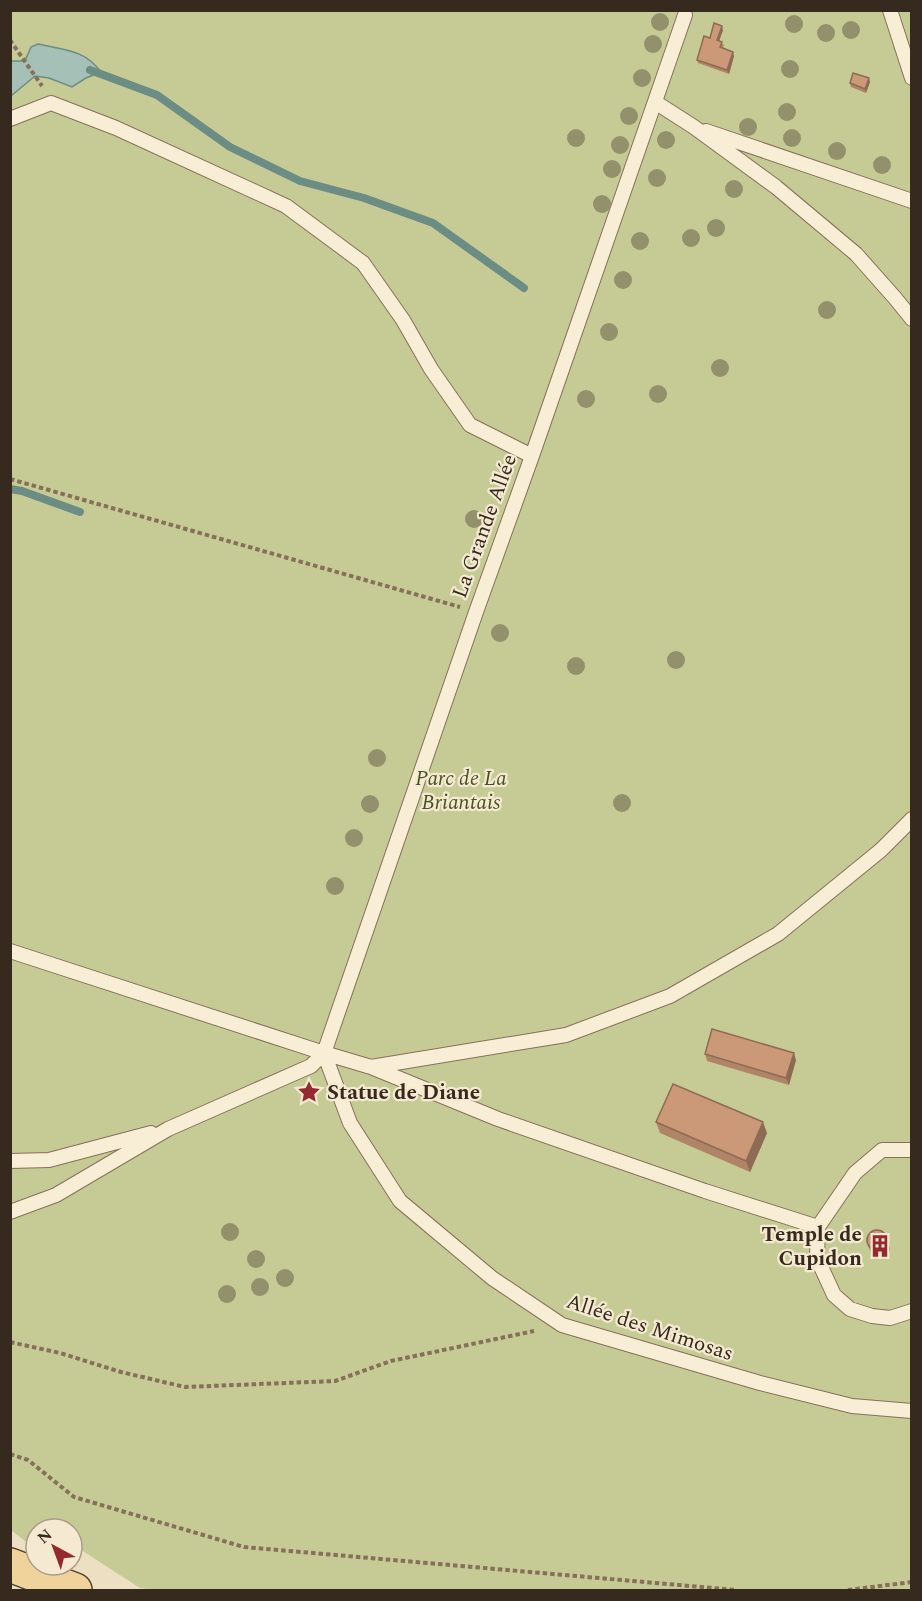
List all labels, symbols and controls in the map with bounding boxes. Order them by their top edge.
street label: La Grande Allée [444,450,526,603]
park label: Parc de La Briantais [415,763,507,819]
place label: Statue de Diane [327,1077,480,1109]
place icon: Statue de Diane [296,1079,322,1105]
place label: Temple de Cupidon [762,1219,862,1275]
building icon: Temple de Cupidon [867,1233,893,1259]
street label: Allée des Mimosas [562,1286,737,1370]
north arrow [24,1517,84,1577]
text: N [32,1523,58,1550]

